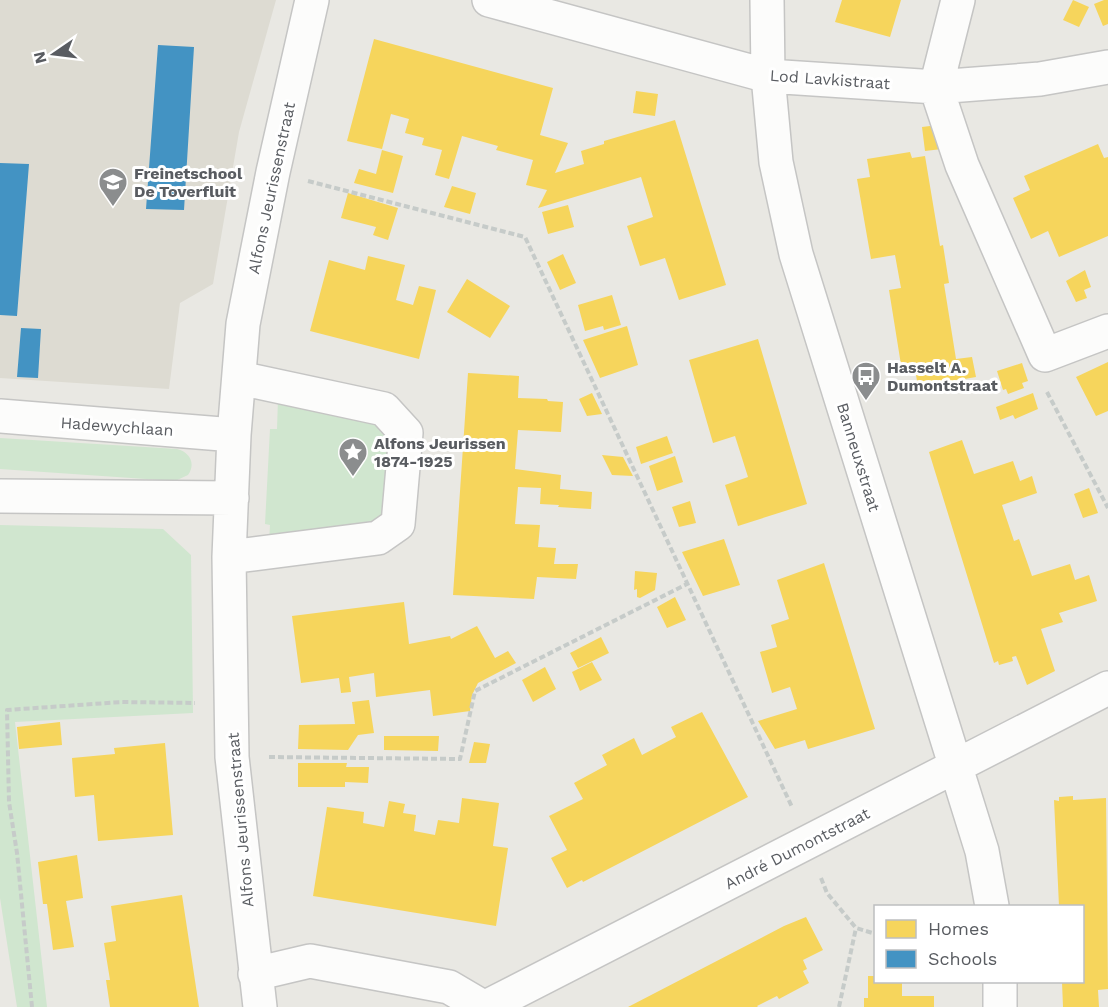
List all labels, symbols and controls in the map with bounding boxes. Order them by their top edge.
north arrow [24,24,84,84]
text: N [29,49,51,66]
street label: Lod Lavkistraat [769,66,891,93]
street label: Alfons Jeurissenstraat [244,100,299,276]
place label: Freinetschool De Toverfluit [134,164,243,201]
school or university icon: Freinetschool De Toverfluit [97,166,129,208]
place label: Hasselt A. Dumontstraat [887,358,998,395]
bus stop icon: Hasselt A. Dumontstraat [850,360,882,402]
street label: Banneuxstraat [833,400,884,514]
street label: Hadewychlaan [60,413,174,440]
place label: Alfons Jeurissen 1874-1925 [374,434,506,471]
place icon: Alfons Jeurissen 1874-1925 [337,436,369,478]
street label: Alfons Jeurissenstraat [223,732,258,908]
street label: André Dumontstraat [722,803,873,893]
legend [874,905,1084,983]
text: Homes [928,918,989,939]
text: Schools [928,948,997,969]

